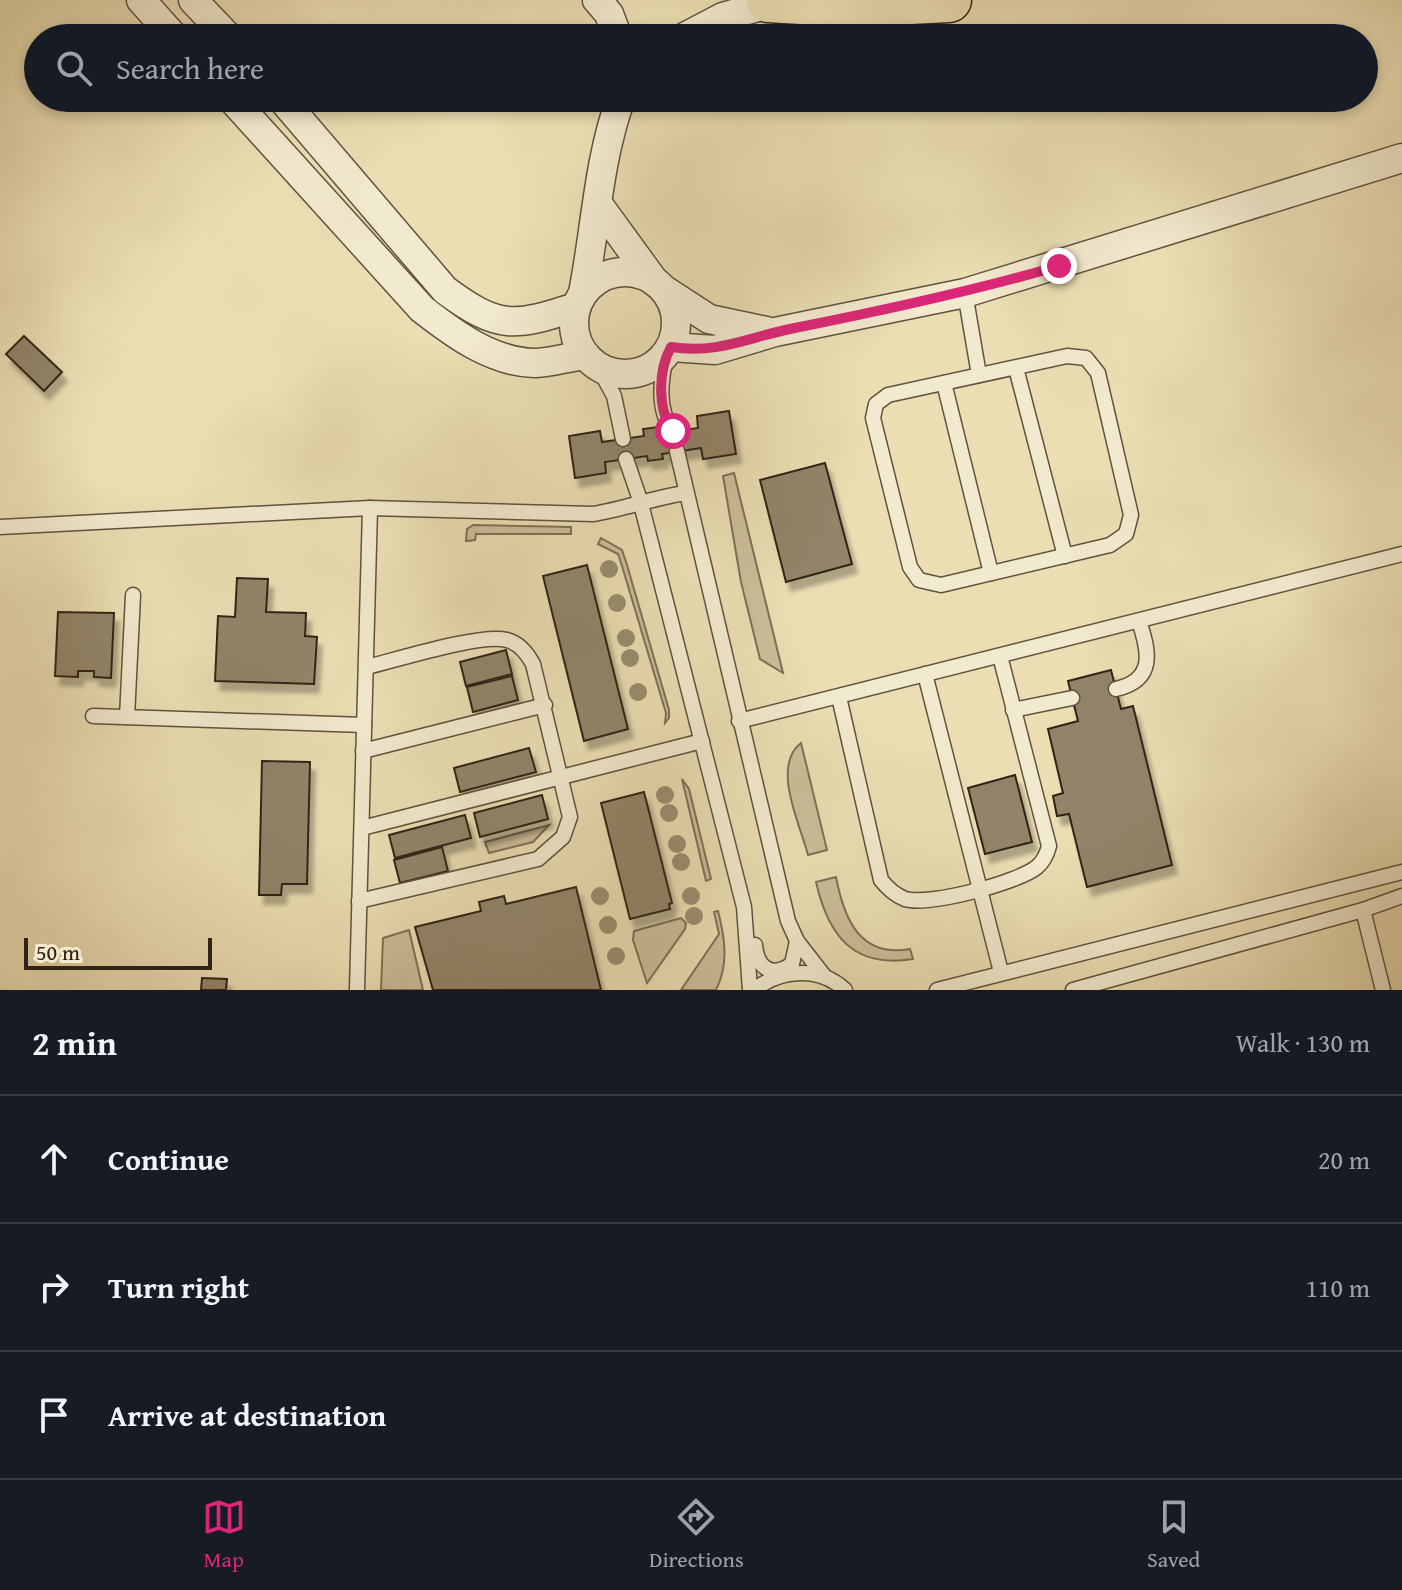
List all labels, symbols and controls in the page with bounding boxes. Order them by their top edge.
search box [24,24,1378,112]
icon: search [52,46,96,90]
text: Search here [116,46,264,90]
route end [1041,248,1077,284]
route start [655,413,691,449]
scale bar [24,934,212,970]
text: 50 m [36,936,80,968]
text: 2 min [32,1018,117,1067]
text: Walk · 130 m [1236,1023,1370,1062]
icon: ahead [32,1137,76,1181]
text: Continue [108,1137,229,1181]
text: 20 m [1318,1140,1370,1179]
icon: right [32,1265,76,1309]
text: Turn right [108,1265,249,1309]
text: 110 m [1305,1268,1370,1307]
icon: arrive [32,1393,76,1437]
text: Arrive at destination [108,1393,386,1437]
tab: Map [202,1495,246,1575]
tab: Directions [649,1495,744,1575]
tab: Saved [1147,1495,1200,1575]

